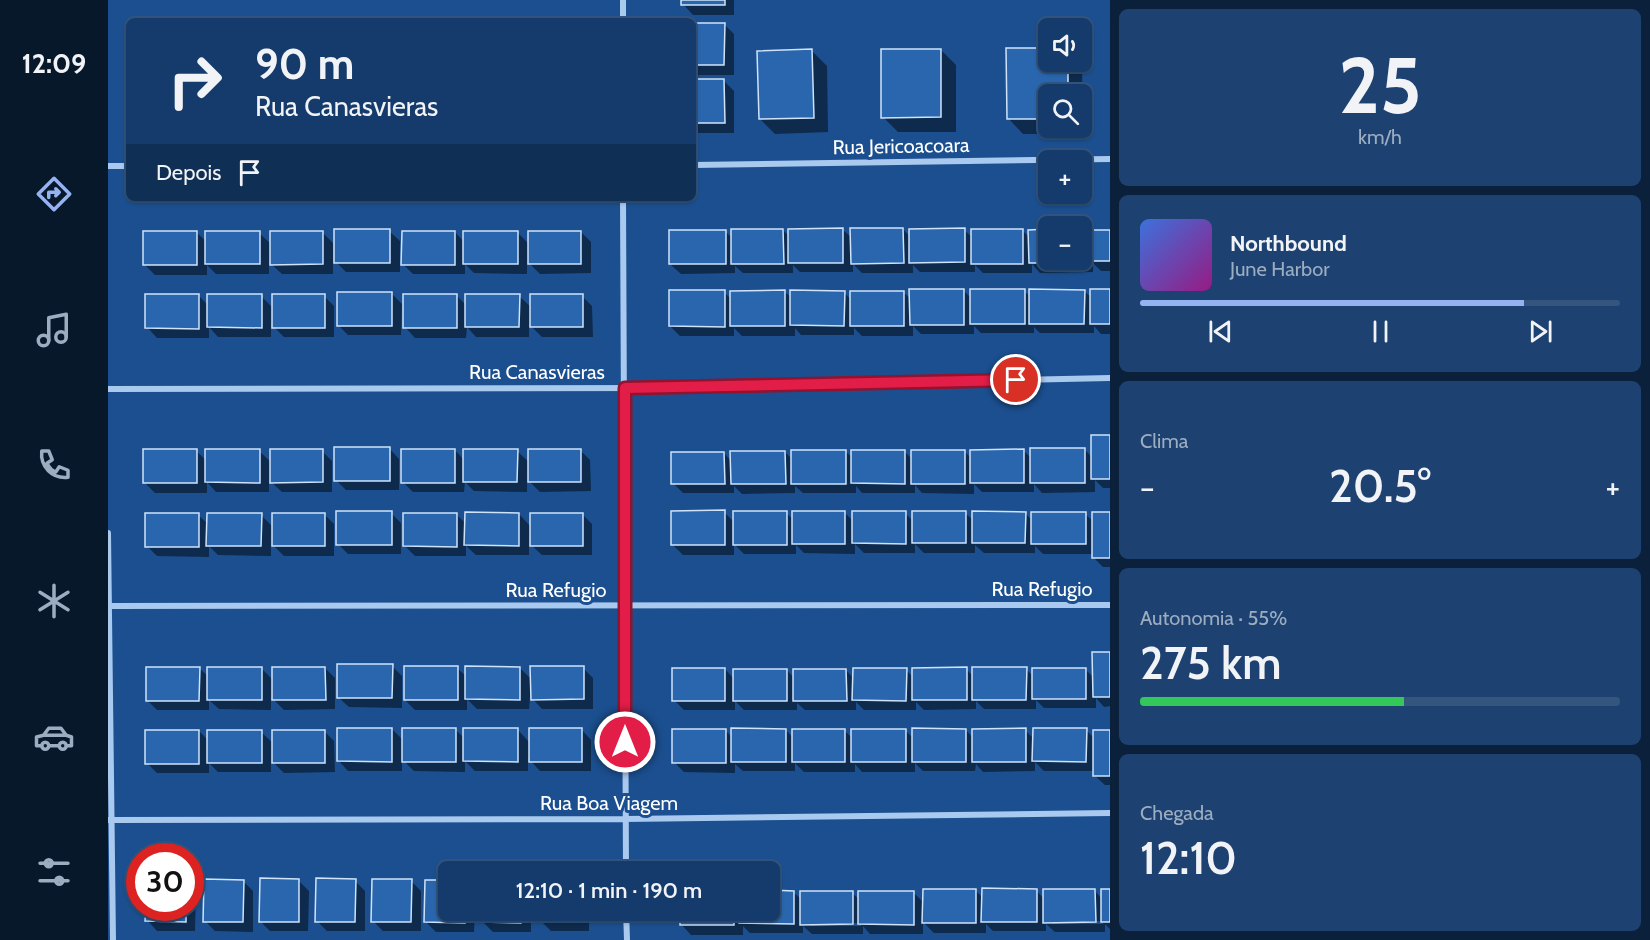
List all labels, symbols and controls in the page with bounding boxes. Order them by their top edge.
map controls [1038,18,1092,270]
button: sound [1038,18,1092,72]
text: 90 m [255,38,354,90]
text: 25 [1338,38,1422,133]
icon: right [156,42,234,120]
text: 12:09 [22,47,86,80]
button: search [1038,84,1092,138]
text: Rua Canasvieras [255,90,438,123]
text: km/h [1358,125,1402,149]
street label: Rua Jericoacoara [832,133,970,159]
button: + [1038,150,1092,204]
icon: arrive [233,156,266,189]
text: Depois [156,159,221,186]
icon: directions [33,173,75,215]
button: − [1038,216,1092,270]
text: Northbound [1230,230,1347,257]
text: June Harbor [1230,257,1330,281]
icon: music [33,309,75,351]
icon: previous [1204,315,1237,348]
icon: pause [1364,315,1397,348]
icon: next [1524,315,1557,348]
pin [990,354,1041,405]
street label: Rua Canasvieras [469,360,605,384]
icon: arrive [999,363,1032,396]
text: Clima [1140,429,1188,453]
icon: phone [33,444,75,486]
text: 20.5° [1329,459,1431,513]
text: − [1140,467,1155,507]
text: + [1605,467,1620,507]
street label: Rua Refugio [992,577,1093,601]
street label: Rua Refugio [506,578,607,602]
icon: climate [33,580,75,622]
text: Autonomia · 55% [1140,606,1287,630]
text: 275 km [1140,636,1281,690]
position arrow [593,710,657,774]
icon: car [33,716,75,758]
street label: Rua Boa Viagem [540,791,678,815]
text: Chegada [1140,801,1214,825]
text: 12:10 [1140,831,1237,885]
speed limit sign: 30 [126,843,204,921]
icon: filters [33,851,75,893]
text: 12:10 · 1 min · 190 m [516,877,702,904]

